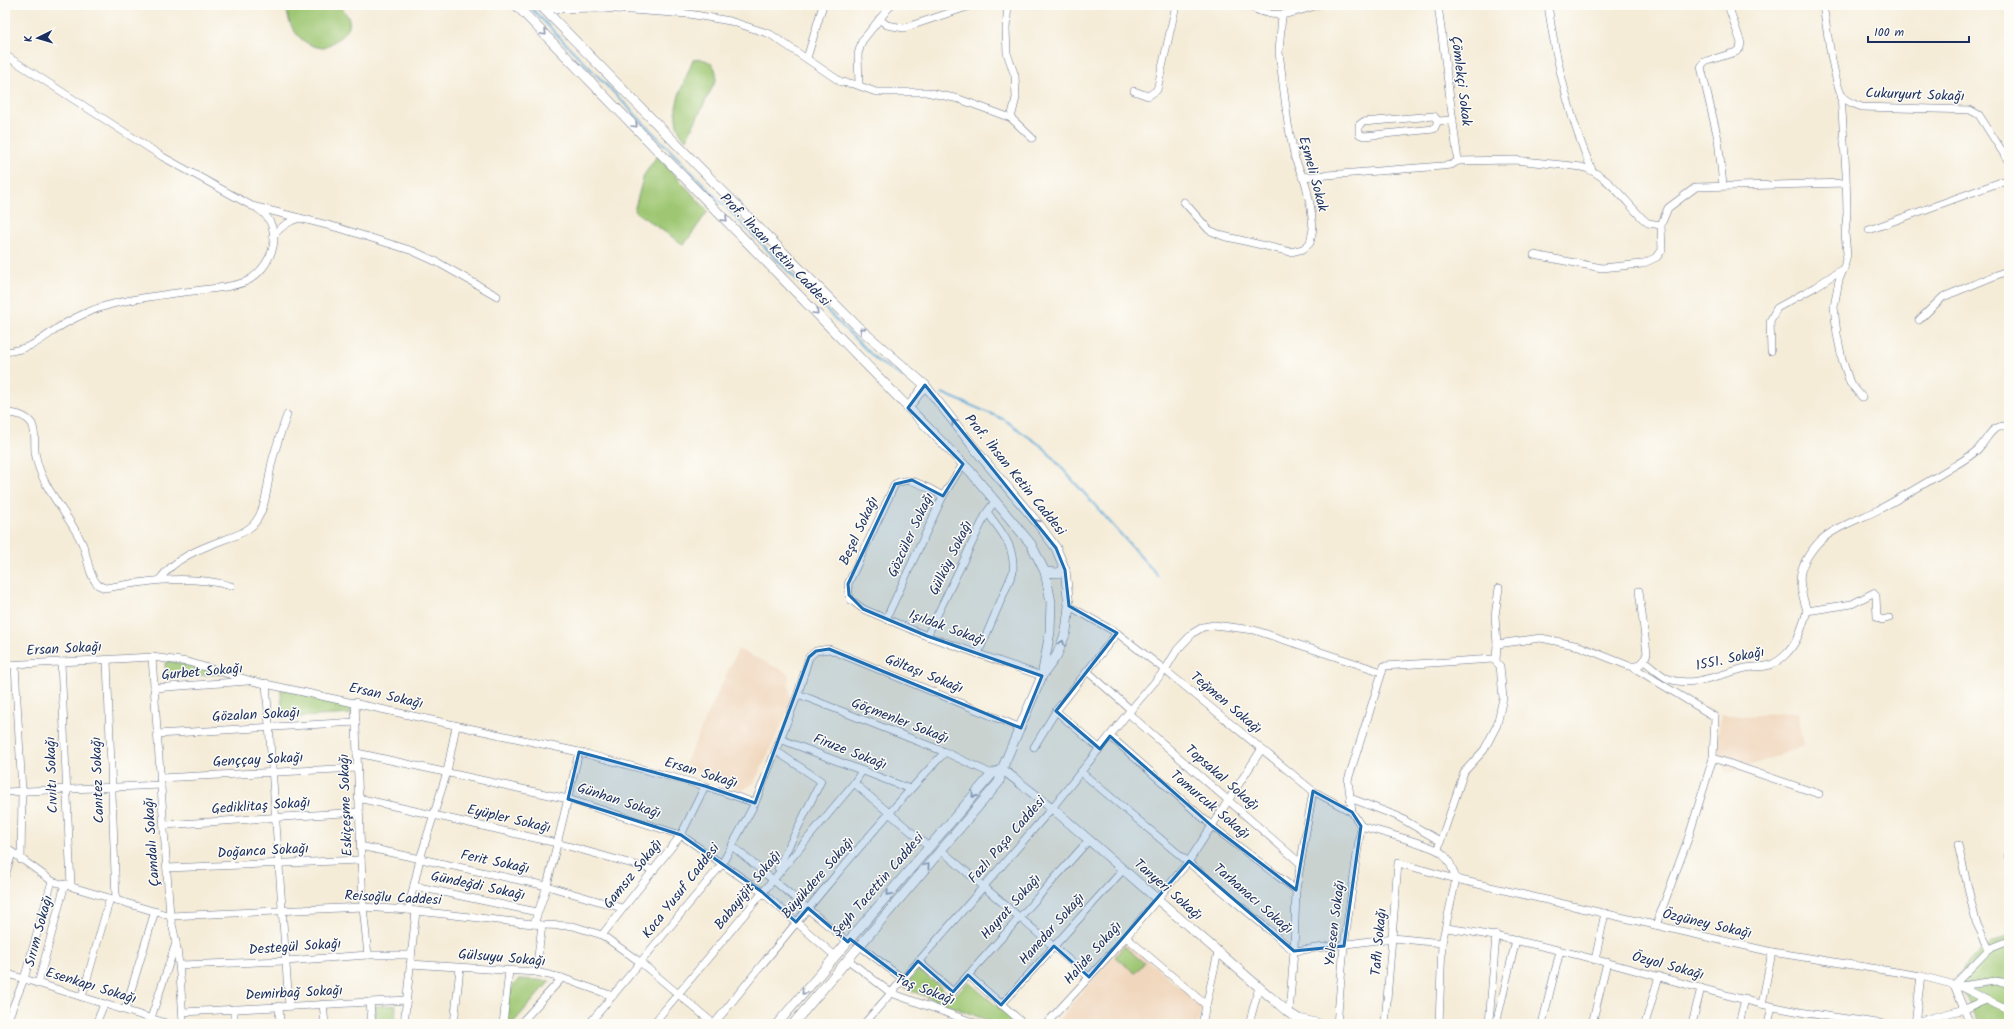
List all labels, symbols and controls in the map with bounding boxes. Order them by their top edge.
north arrow [18,18,58,58]
scale bar [1868,18,1969,44]
text: 100 m [1874,23,1905,42]
one-way arrow [539,28,547,36]
text: K [20,34,38,43]
street label: Çömlekçi Sokak [1445,35,1478,128]
street label: Cukuryurt Sokağı [1865,82,1965,108]
one-way arrow [630,120,638,128]
street label: Eşmeli Sokak [1292,134,1334,215]
street label: Prof. İhsan Ketin Caddesi [715,188,836,312]
one-way arrow [721,214,728,222]
one-way arrow [811,307,819,315]
one-way arrow [860,328,867,335]
street label: Prof. İhsan Ketin Caddesi [959,409,1072,541]
one-way arrow [952,419,959,426]
street label: Gözcüler Sokağı [882,489,940,581]
street label: Beşel Sokağı [833,493,885,569]
street label: Gülköy Sokağı [923,516,979,599]
one-way arrow [1034,520,1041,527]
street label: Işıldak Sokağı [906,604,989,652]
street label: Ersan Sokağı [26,636,103,662]
one-way arrow [1058,639,1066,646]
street label: 1551. Sokağı [1694,641,1767,677]
street label: Göltaşı Sokağı [882,648,967,700]
street label: Gurbet Sokağı [160,657,244,687]
street label: Teğmen Sokağı [1185,666,1267,740]
street label: Ersan Sokağı [347,677,426,715]
street label: Göçmenler Sokağı [848,692,952,750]
street label: Gözalan Sokağı [212,702,301,728]
street label: Firuze Sokağı [810,728,890,776]
street label: Cıvıltı Sokağı [40,736,64,814]
street label: Canıtez Sokağı [85,736,111,824]
street label: Topsakal Sokağı [1180,739,1264,817]
street label: Genççay Sokağı [212,747,304,773]
street label: Ersan Sokağı [662,751,741,795]
street label: Eskiçeşme Sokağı [333,753,359,857]
street label: Tomurcuk Sokağı [1165,765,1255,845]
street label: Günhan Sokağı [574,777,664,825]
one-way arrow [972,790,979,798]
street label: Fazlı Paşa Caddesi [963,791,1052,889]
street label: Gediklitaş Sokağı [211,792,312,820]
street label: Çamdalı Sokağı [138,796,166,887]
street label: Eyüpler Sokağı [465,799,553,839]
street label: Şeyh Tacettin Caddesi [826,828,930,942]
street label: Büyükdere Sokağı [776,832,860,924]
street label: Gamsız Sokağı [598,834,668,914]
street label: Doğanca Sokağı [217,838,310,864]
street label: Koca Yusuf Caddesi [637,838,726,943]
street label: Ferit Sokağı [459,844,532,880]
street label: Babayiğit Sokağı [709,845,787,935]
street label: Tanyeri Sokağı [1129,854,1208,926]
street label: Tarhanacı Sokağı [1208,858,1298,940]
one-way arrow [923,864,930,871]
street label: Gündeğdi Sokağı [429,865,527,907]
street label: Hayrat Sokağı [975,869,1047,945]
street label: Yelesen Sokağı [1319,878,1351,967]
street label: Reisoğlu Caddesi [344,884,443,912]
street label: Hanedar Sokağı [1013,888,1091,970]
one-way arrow [887,889,894,896]
street label: Sırım Sokağı [19,892,59,969]
street label: Özgüney Sokağı [1660,903,1754,945]
street label: Taflı Sokağı [1365,907,1393,977]
street label: Halide Sokağı [1058,916,1128,990]
street label: Destegül Sokağı [248,933,342,961]
street label: Gülsuyu Sokağı [457,943,547,973]
street label: Özyol Sokağı [1629,946,1707,986]
street label: Esenkapı Sokağı [43,962,140,1010]
street label: Taş Sokağı [892,968,959,1012]
street label: Demirbağ Sokağı [245,979,344,1007]
one-way arrow [802,987,809,995]

